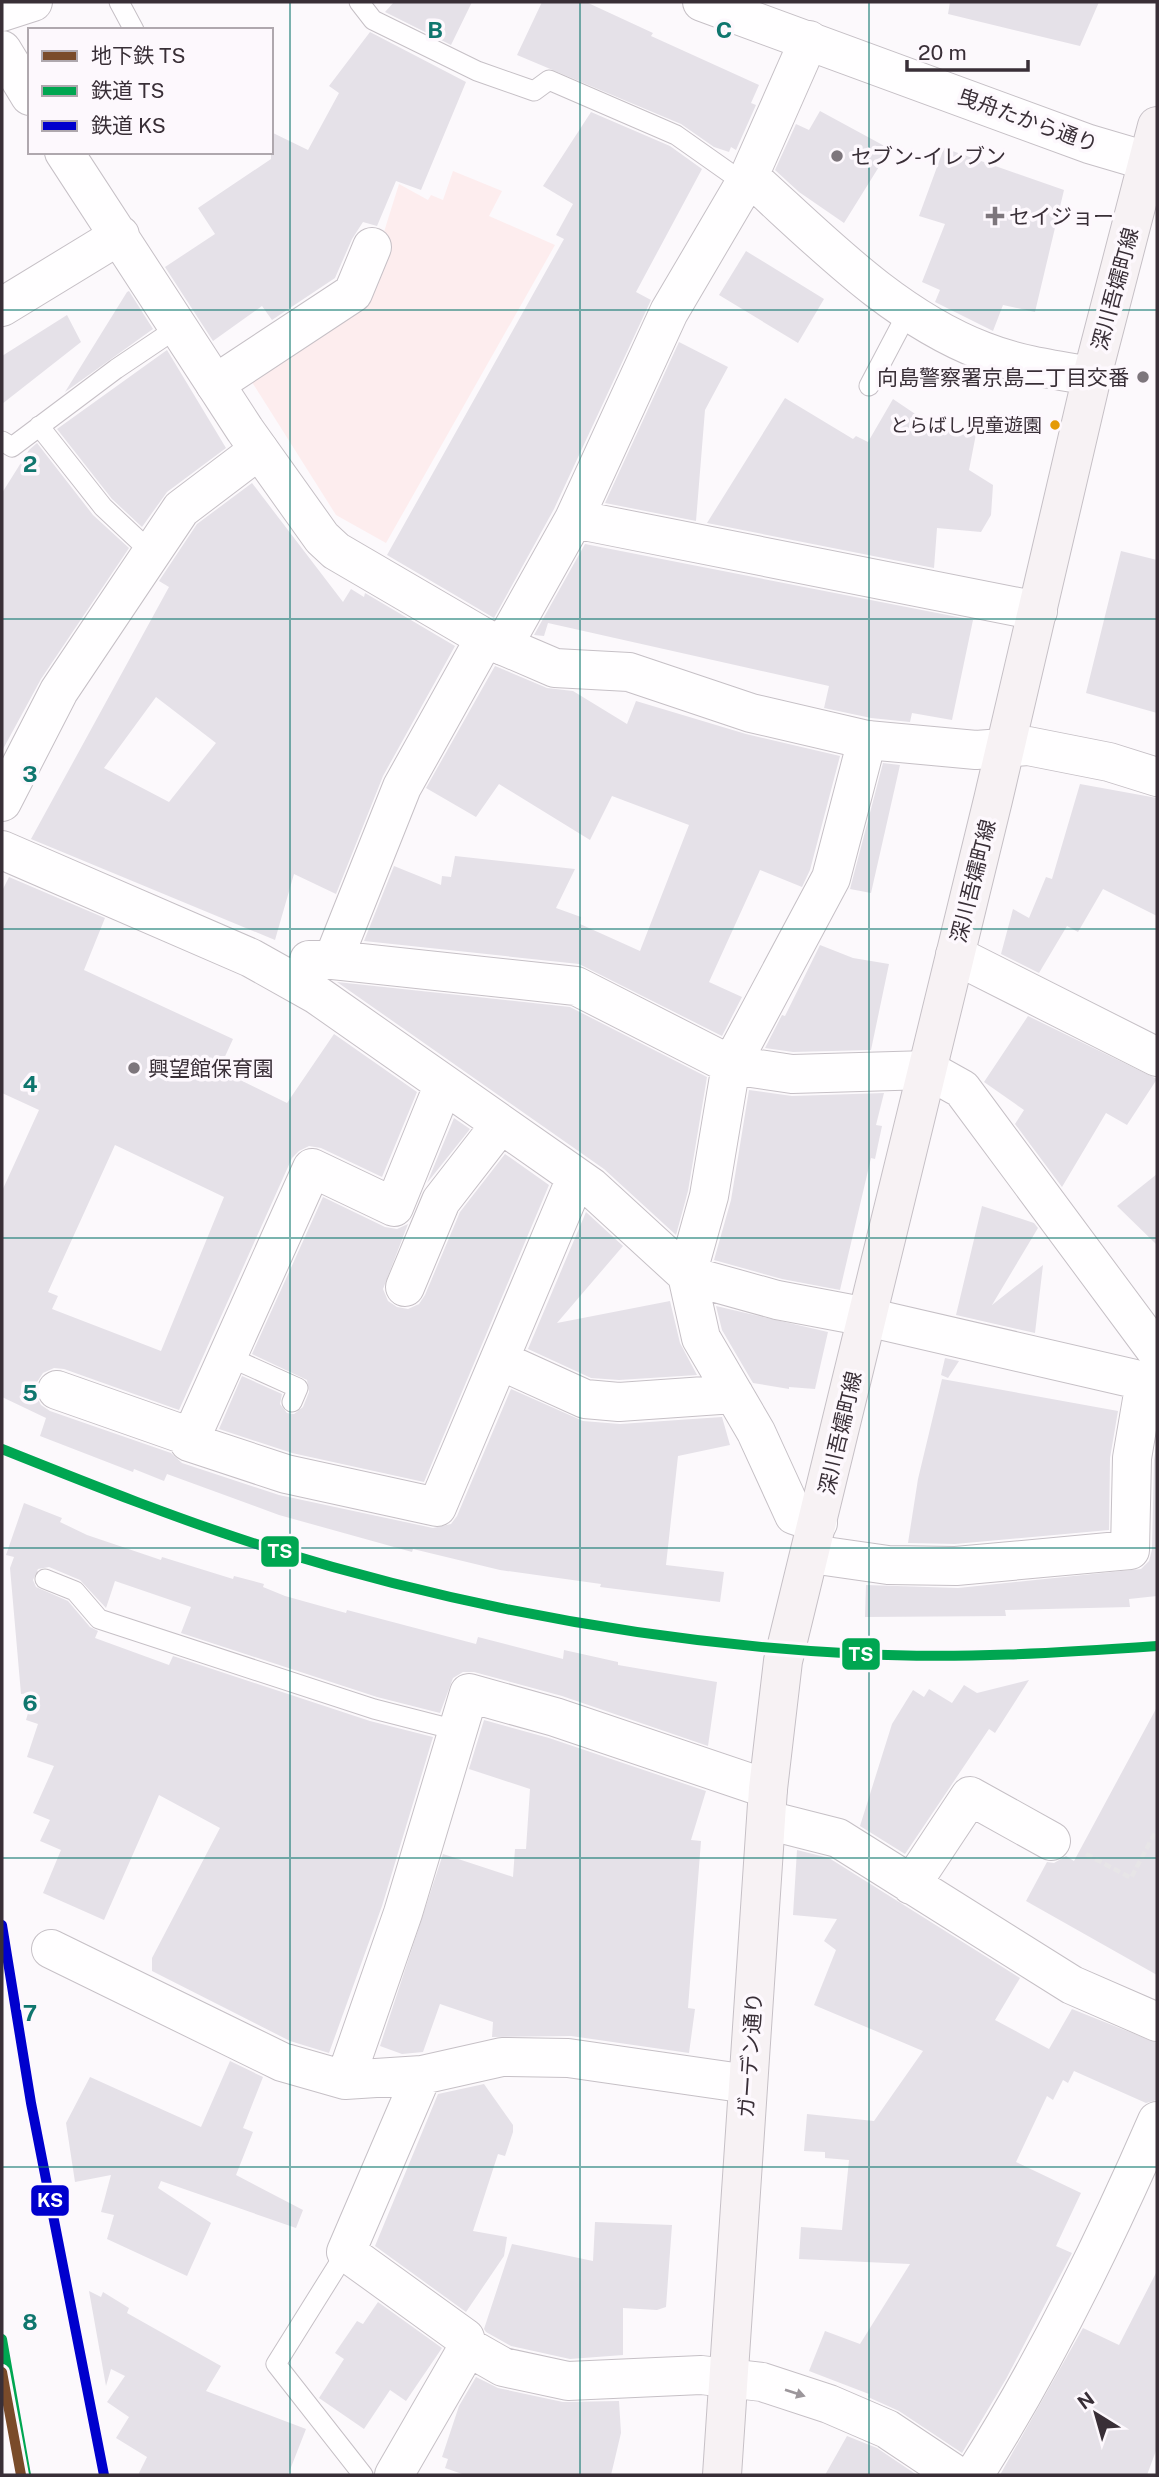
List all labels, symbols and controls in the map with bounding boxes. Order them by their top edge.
text: B [427,16,443,43]
text: C [716,16,732,43]
legend [28,28,273,154]
scale bar [907,28,1028,72]
text: 20 m [918,40,967,65]
text: 地下鉄 TS [91,43,186,68]
text: 鉄道 TS [91,78,165,103]
street label: 曳舟たから通り [955,83,1101,157]
text: 鉄道 KS [91,113,166,138]
place label: セブン-イレブン [851,144,1006,169]
marker: セブン-イレブン [829,148,845,164]
place label: セイジョー [1009,204,1114,229]
marker: セイジョー [987,208,1003,224]
street label: 深川吾嬬町線 [1087,225,1143,353]
place label: 向島警察署京島二丁目交番 [877,365,1129,390]
marker: 向島警察署京島二丁目交番 [1135,369,1151,385]
place label: とらばし児童遊園 [890,414,1042,436]
marker: とらばし児童遊園 [1048,418,1062,432]
text: 2 [23,450,37,477]
text: 3 [22,760,38,787]
street label: 深川吾嬬町線 [946,817,1000,945]
place label: 興望館保育園 [148,1056,274,1081]
marker: 興望館保育園 [126,1060,142,1076]
text: 4 [22,1070,38,1097]
street label: 深川吾嬬町線 [814,1369,866,1497]
text: 5 [22,1379,38,1406]
line badge: TS [260,1535,300,1568]
text: TS [268,1540,292,1562]
line badge: TS [841,1637,881,1671]
text: TS [849,1643,873,1665]
text: 6 [22,1689,38,1716]
street label: ガーデン通り [733,1991,767,2119]
text: 7 [23,1999,37,2026]
line badge: KS [30,2184,70,2217]
text: KS [37,2189,63,2211]
text: 8 [22,2308,38,2335]
north arrow [1061,2379,1131,2449]
text: N [1073,2387,1098,2414]
one-way arrow [785,2388,806,2399]

